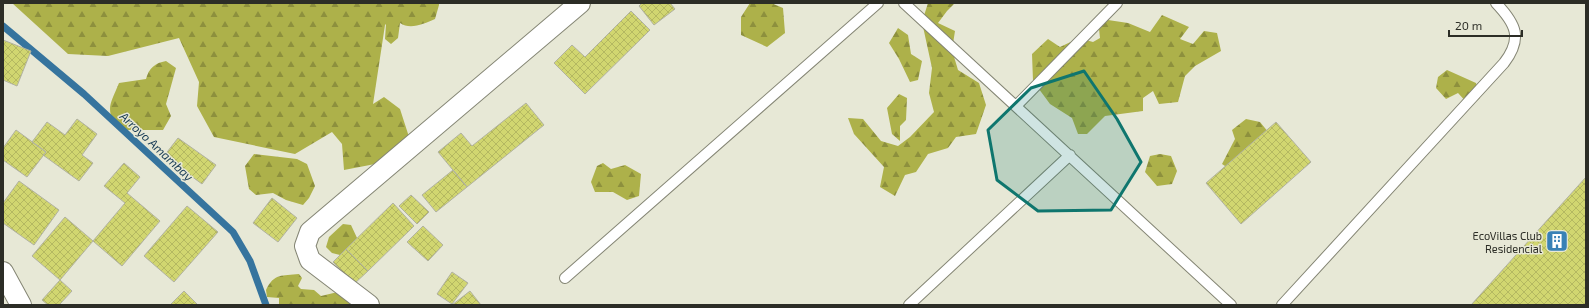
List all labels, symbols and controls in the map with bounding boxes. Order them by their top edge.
scale bar [1449,12,1522,38]
text: 20 m [1455,18,1482,32]
water label: Arroyo Amambay [116,108,197,184]
building icon: EcoVillas Club Residencial [1544,228,1570,254]
place label: EcoVillas Club Residencial [1473,229,1543,255]

